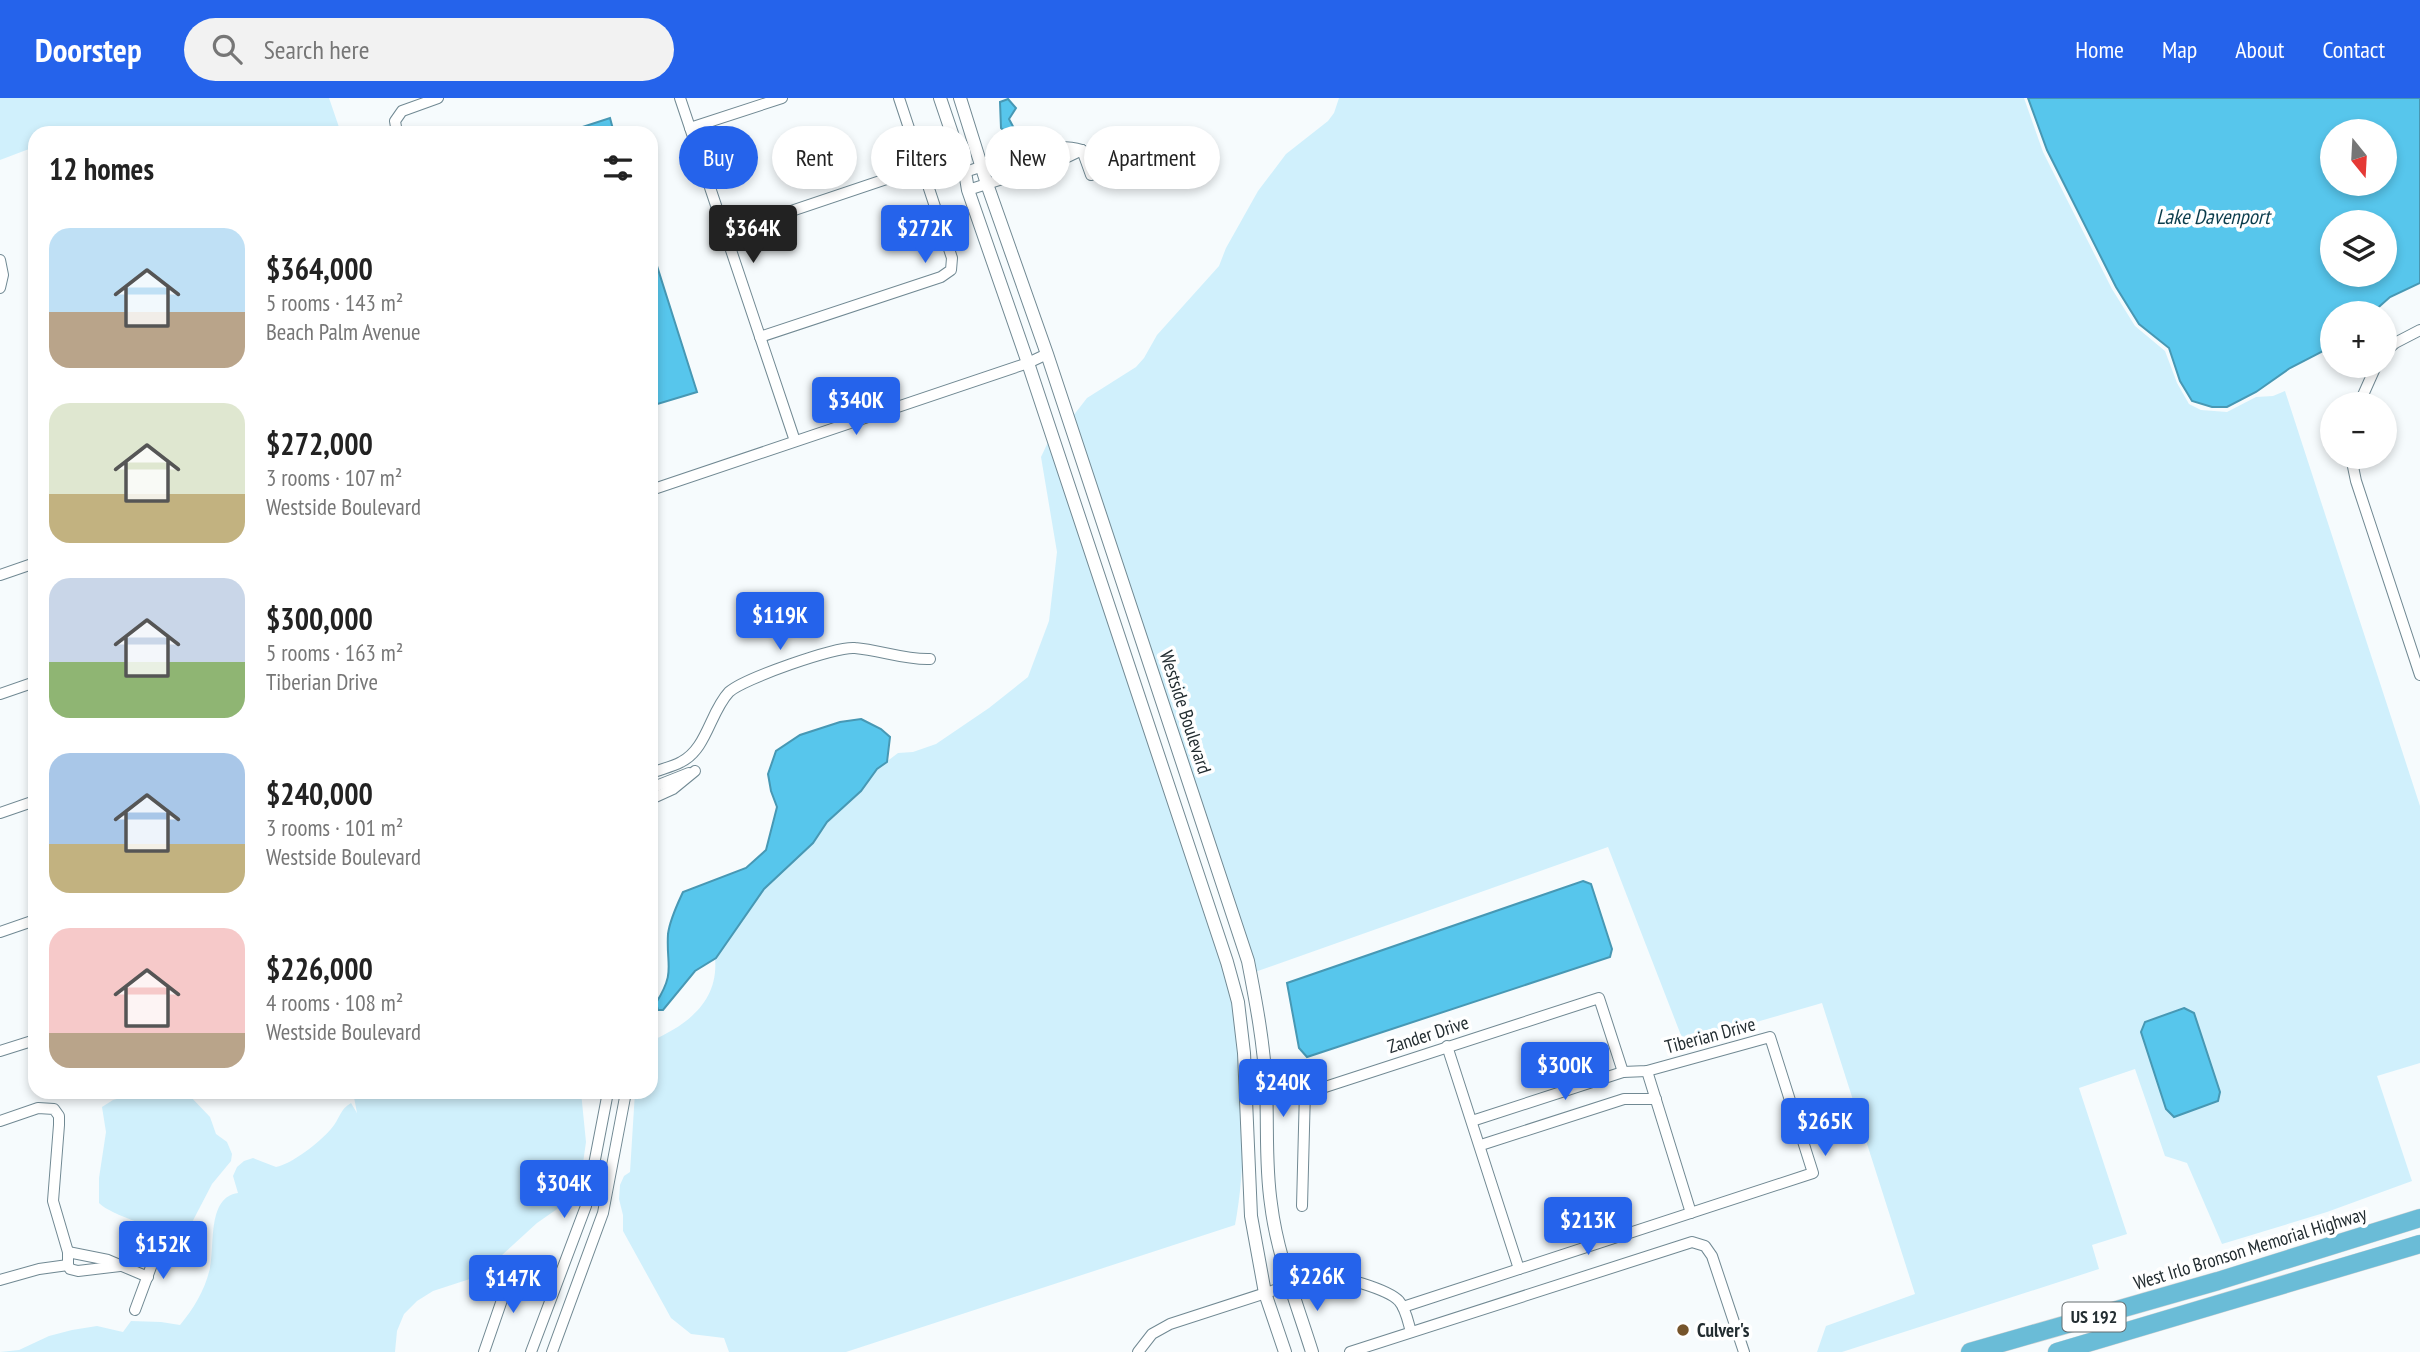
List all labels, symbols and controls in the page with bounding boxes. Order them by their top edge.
search box [184,18,674,81]
text: Doorstep [35,28,142,71]
icon: search [208,30,246,68]
text: Search here [264,33,369,66]
text: Home [2075,34,2124,65]
text: Map [2162,34,2197,65]
text: About [2235,34,2284,65]
text: Contact [2322,34,2385,65]
north arrow [2320,119,2398,196]
map controls [2320,119,2397,469]
chip: Buy [679,126,758,189]
chip: Rent [772,126,857,189]
chip: Filters [871,126,971,189]
chip: New [985,126,1070,189]
chip: Apartment [1084,126,1220,189]
text: 12 homes [49,149,154,188]
icon: filters [599,149,637,187]
water label: Lake Davenport [2156,203,2272,230]
pin: $364K [704,206,802,265]
pin: $272K [876,206,974,265]
button: layers [2320,210,2397,287]
text: $364K [725,213,781,242]
text: $272K [897,213,953,242]
text: $364,000 [266,249,373,288]
icon: home [105,256,189,340]
text: 5 rooms · 143 m² [266,288,403,317]
button: + [2320,301,2397,378]
text: Beach Palm Avenue [266,317,420,346]
pin: $340K [807,378,905,437]
text: $340K [828,385,884,414]
button: − [2320,392,2397,469]
text: $272,000 [266,424,373,463]
icon: home [105,431,189,515]
text: 3 rooms · 107 m² [266,463,402,492]
text: Westside Boulevard [266,492,421,521]
pin: $119K [731,592,829,652]
text: $300,000 [266,599,373,638]
text: $119K [752,600,808,629]
icon: home [105,606,189,690]
text: 5 rooms · 163 m² [266,638,403,667]
street label: Westside Boulevard [1155,647,1217,777]
text: Tiberian Drive [266,667,378,696]
text: $240,000 [266,774,373,813]
icon: home [105,781,189,865]
text: 3 rooms · 101 m² [266,813,403,842]
text: Westside Boulevard [266,842,421,871]
text: $226,000 [266,949,373,988]
icon: home [105,956,189,1040]
text: 4 rooms · 108 m² [266,988,403,1017]
street label: Zander Drive [1384,1010,1472,1058]
street label: Tiberian Drive [1662,1011,1758,1059]
text: Westside Boulevard [266,1017,421,1046]
pin: $300K [1516,1042,1614,1102]
text: $300K [1537,1050,1593,1079]
pin: $240K [1234,1060,1332,1119]
text: $240K [1255,1067,1311,1096]
pin: $265K [1776,1098,1874,1158]
text: $265K [1797,1106,1853,1135]
pin: $304K [515,1160,613,1220]
text: $304K [536,1168,592,1197]
pin: $213K [1539,1198,1637,1257]
street label: West Irlo Bronson Memorial Highway [2131,1201,2370,1295]
text: $213K [1560,1205,1616,1234]
pin: $152K [114,1222,212,1281]
text: $152K [135,1229,191,1258]
pin: $226K [1268,1254,1366,1313]
pin: $147K [464,1256,562,1315]
text: $226K [1289,1261,1345,1290]
text: $147K [485,1263,541,1292]
road number: US 192 [2062,1302,2126,1332]
place label: Culver's [1697,1318,1750,1342]
marker: Culver's [1675,1322,1691,1338]

